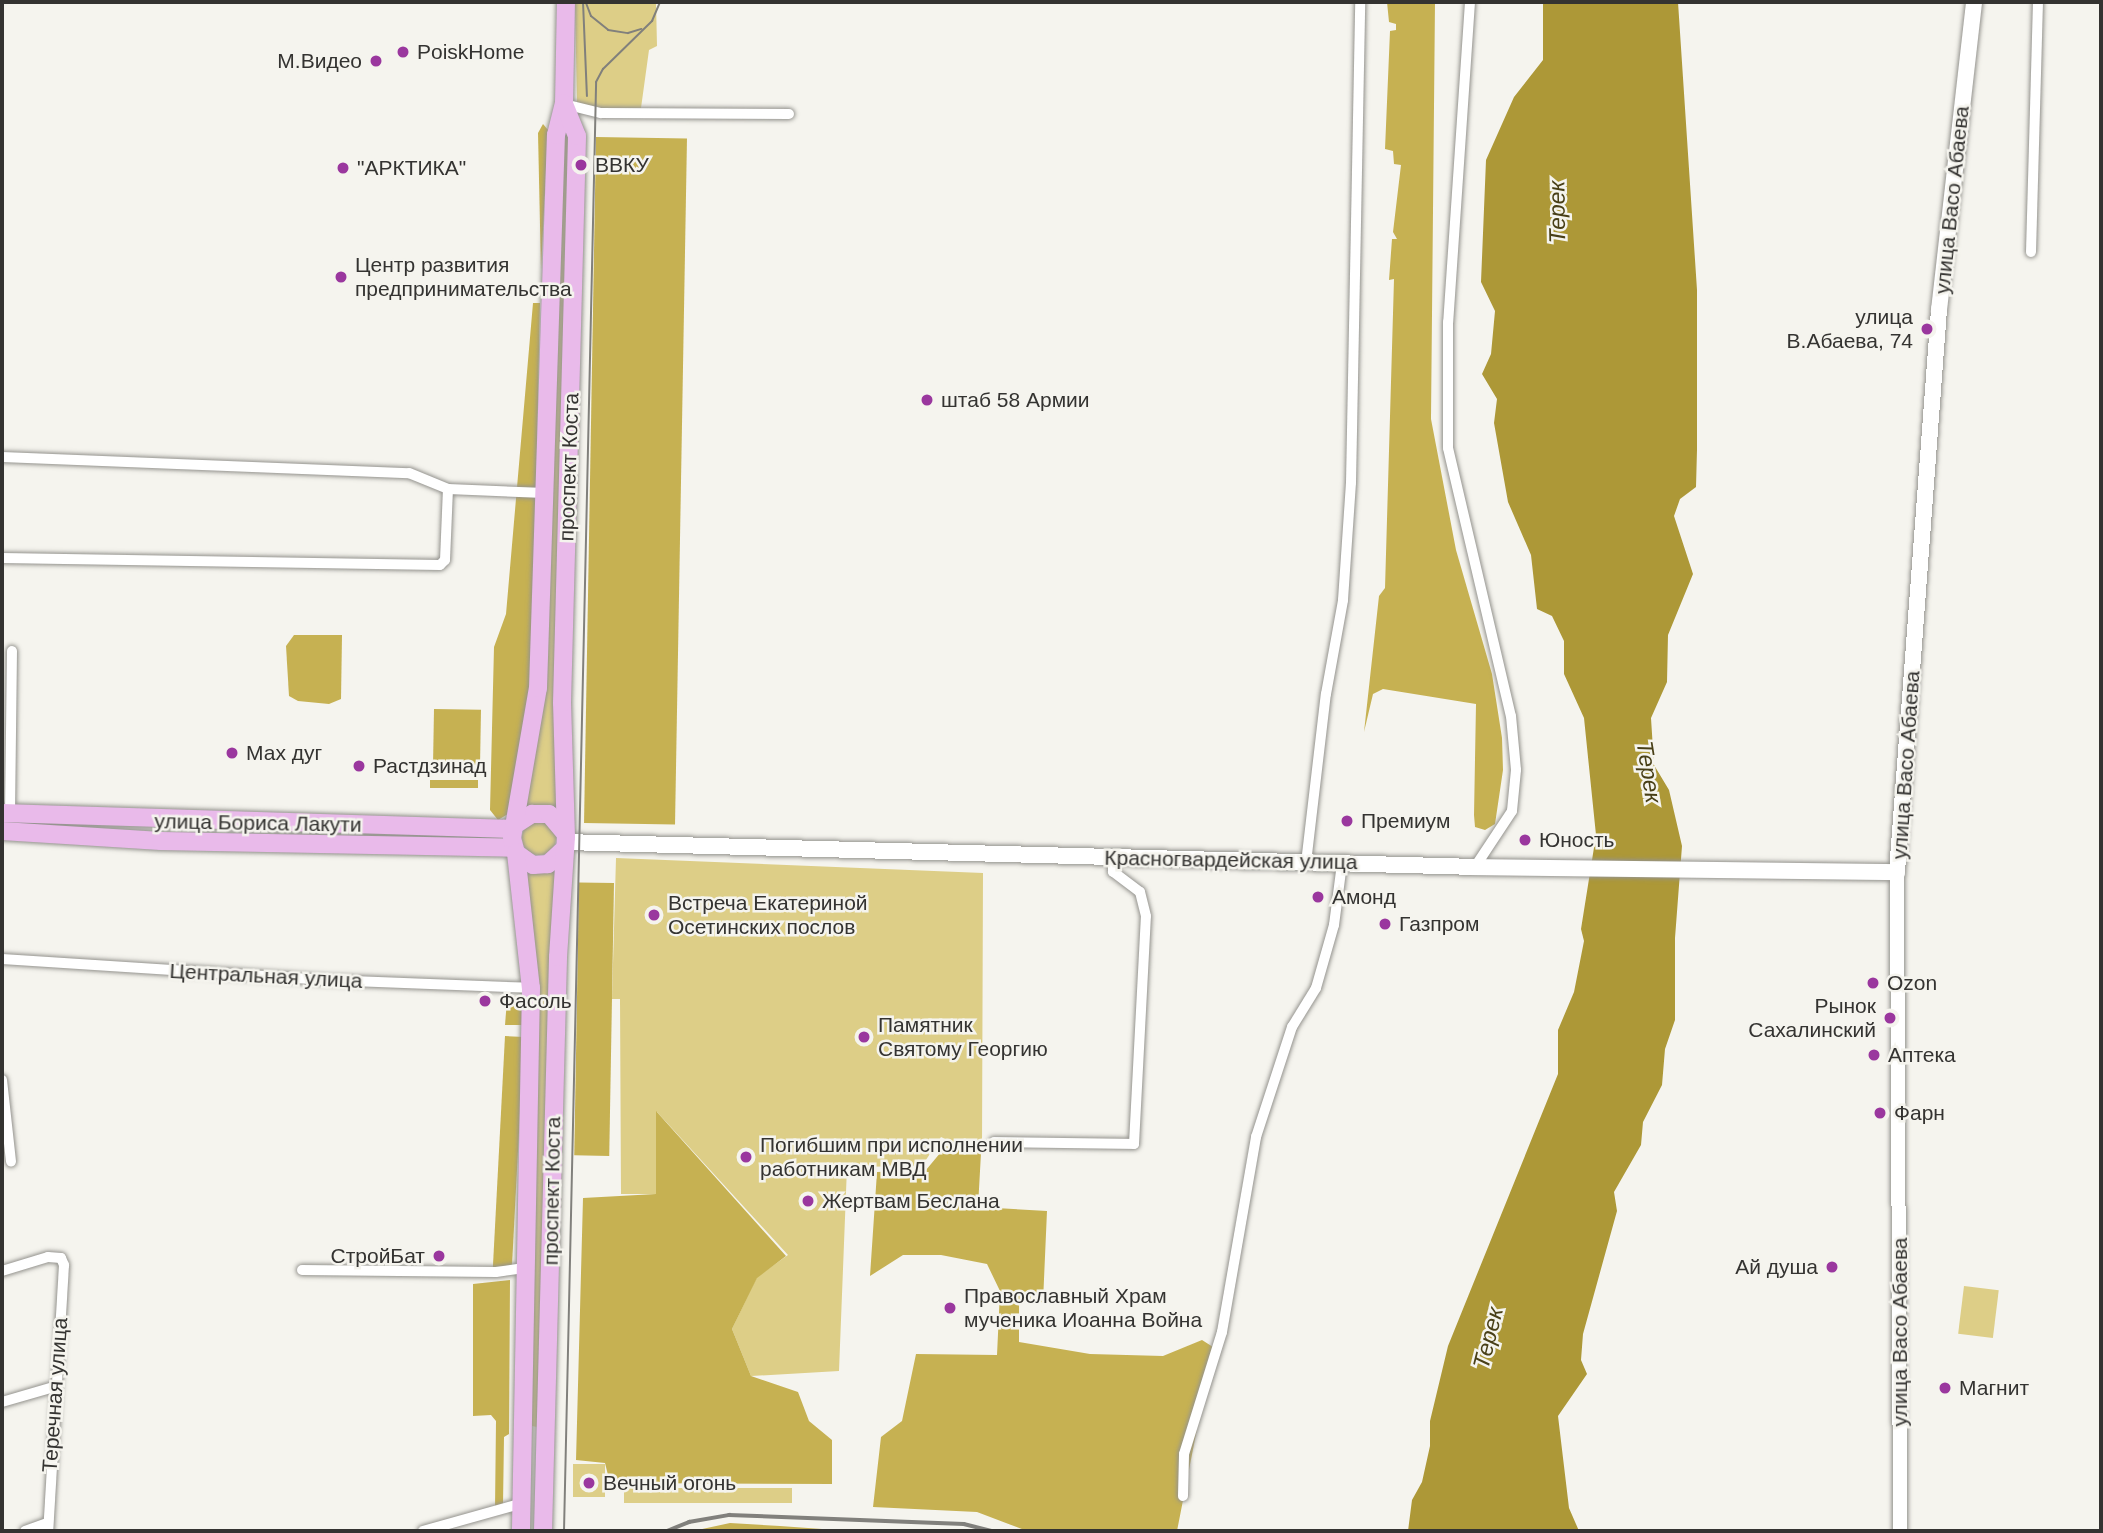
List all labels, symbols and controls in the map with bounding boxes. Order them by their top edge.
place label: PoiskHome [417,39,524,65]
marker: PoiskHome [395,44,411,60]
place label: M.Видео [277,48,362,74]
marker: M.Видео [368,53,384,69]
street label: улица Васо Абаева [1930,105,1974,295]
place label: ВВКУ [595,152,649,178]
place label: "АРКТИКА" [357,155,466,181]
marker: ВВКУ [573,157,589,173]
marker: "АРКТИКА" [335,160,351,176]
water label: Терек [1543,181,1571,243]
place label: Центр развития предпринимательства [355,252,572,302]
marker: Центр развития предпринимательства [333,269,349,285]
place label: улица В.Абаева, 74 [1787,304,1913,354]
marker: улица В.Абаева, 74 [1919,321,1935,337]
place label: штаб 58 Армии [941,387,1090,413]
street label: проспект Коста [554,392,584,542]
marker: штаб 58 Армии [919,392,935,408]
street label: улица Васо Абаева [1887,670,1925,860]
water label: Терек [1630,739,1668,805]
place label: Мах дуг [246,740,322,766]
marker: Мах дуг [224,745,240,761]
place label: Растдзинад [373,753,487,779]
marker: Растдзинад [351,758,367,774]
place label: Премиум [1361,808,1450,834]
street label: улица Бориса Лакути [154,809,362,837]
marker: Премиум [1339,813,1355,829]
place label: Юность [1539,827,1615,853]
marker: Юность [1517,832,1533,848]
street label: Красногвардейская улица [1104,845,1358,875]
place label: Амонд [1332,884,1396,910]
marker: Амонд [1310,889,1326,905]
place label: Встреча Екатериной Осетинских послов [668,890,868,940]
marker: Встреча Екатериной Осетинских послов [646,907,662,923]
place label: Газпром [1399,911,1479,937]
marker: Газпром [1377,916,1393,932]
street label: Центральная улица [169,958,363,994]
place label: Ozon [1887,970,1937,996]
marker: Ozon [1865,975,1881,991]
place label: Фасоль [499,988,572,1014]
marker: Фасоль [477,993,493,1009]
place label: Рынок Сахалинский [1748,993,1876,1043]
marker: Рынок Сахалинский [1882,1010,1898,1026]
place label: Памятник Святому Георгию [878,1012,1048,1062]
marker: Памятник Святому Георгию [856,1029,872,1045]
place label: Аптека [1888,1042,1956,1068]
marker: Аптека [1866,1047,1882,1063]
place label: Фарн [1894,1100,1945,1126]
marker: Фарн [1872,1105,1888,1121]
street label: проспект Коста [538,1116,566,1266]
place label: Погибшим при исполнении работникам МВД [760,1132,1023,1182]
marker: Погибшим при исполнении работникам МВД [738,1149,754,1165]
place label: Жертвам Беслана [822,1188,1000,1214]
marker: Жертвам Беслана [800,1193,816,1209]
street label: улица Васо Абаева [1887,1237,1913,1427]
place label: СтройБат [331,1243,425,1269]
marker: СтройБат [431,1248,447,1264]
place label: Ай душа [1735,1254,1818,1280]
marker: Ай душа [1824,1259,1840,1275]
place label: Православный Храм мученика Иоанна Война [964,1283,1202,1333]
marker: Православный Храм мученика Иоанна Война [942,1300,958,1316]
water label: Терек [1467,1304,1509,1372]
street label: Теречная улица [37,1317,73,1473]
place label: Магнит [1959,1375,2029,1401]
marker: Магнит [1937,1380,1953,1396]
place label: Вечный огонь [603,1470,736,1496]
marker: Вечный огонь [581,1475,597,1491]

